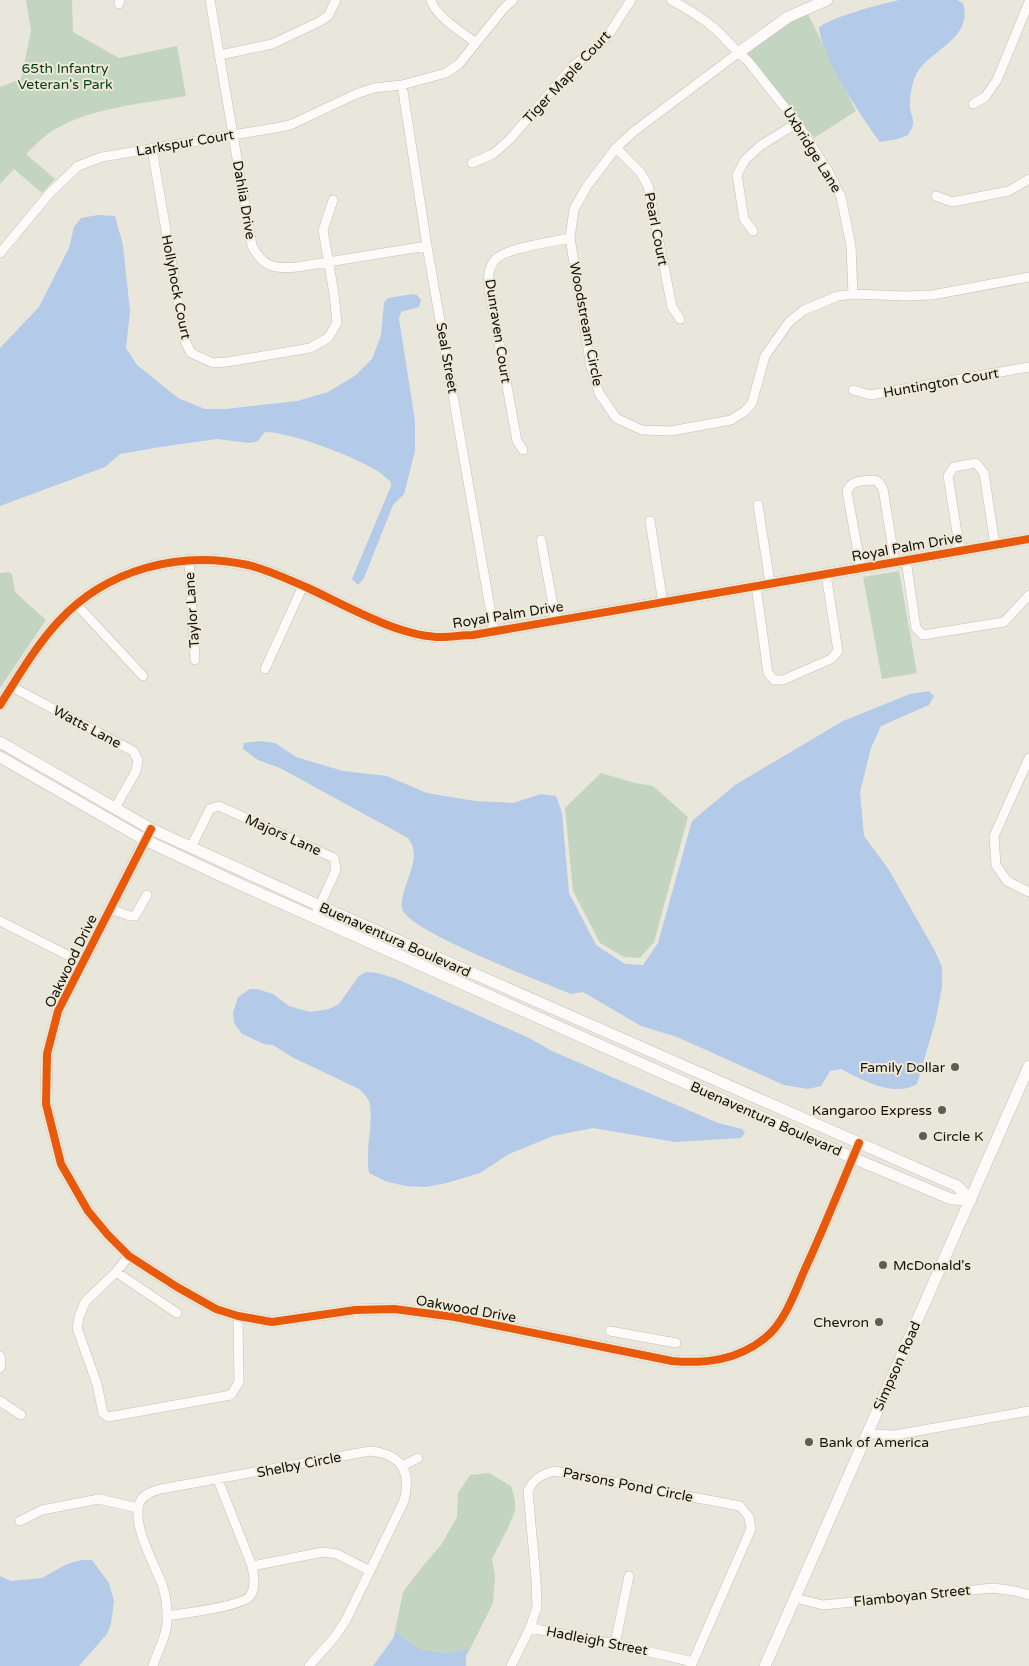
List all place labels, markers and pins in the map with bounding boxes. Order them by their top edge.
place label: Family Dollar [860,1059,946,1076]
marker: Family Dollar [949,1061,961,1073]
place label: Kangaroo Express [812,1102,932,1119]
marker: Kangaroo Express [936,1104,948,1116]
place label: Circle K [933,1128,983,1145]
marker: Circle K [917,1130,929,1142]
place label: McDonald's [893,1257,971,1274]
marker: McDonald's [877,1259,889,1271]
place label: Chevron [813,1314,869,1331]
marker: Chevron [873,1316,885,1328]
place label: Bank of America [819,1434,929,1451]
marker: Bank of America [803,1436,815,1448]

